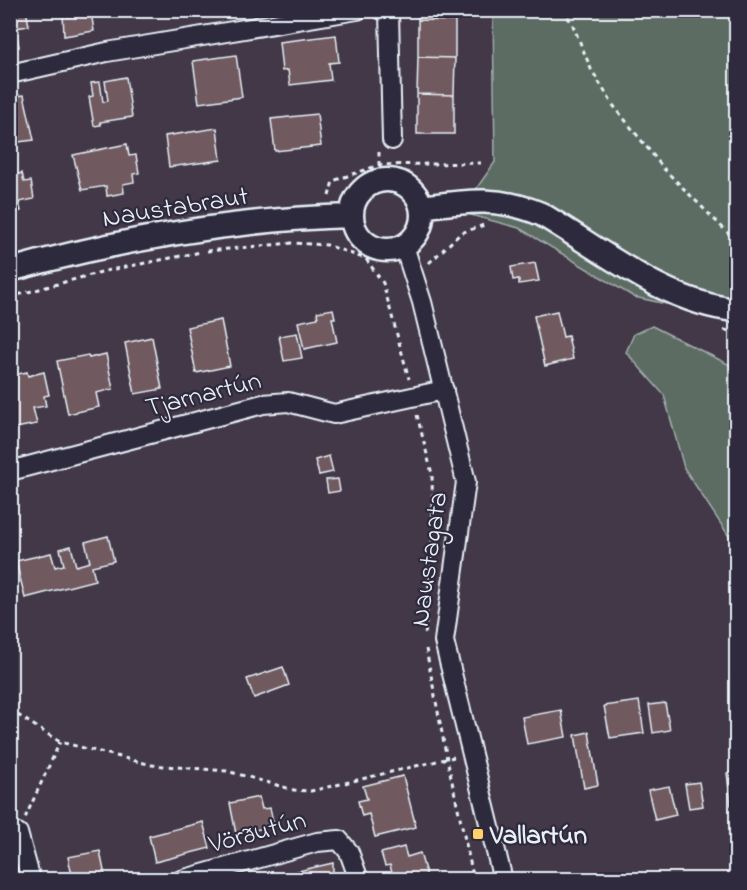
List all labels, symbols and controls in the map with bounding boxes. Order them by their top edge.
street label: Naustabraut [100,178,251,239]
street label: Tjarnartún [142,362,265,429]
street label: Naustagata [402,489,459,629]
street label: Vörðutún [204,802,311,865]
place label: Vallartún [489,817,587,856]
marker: Vallartún [471,827,485,841]

